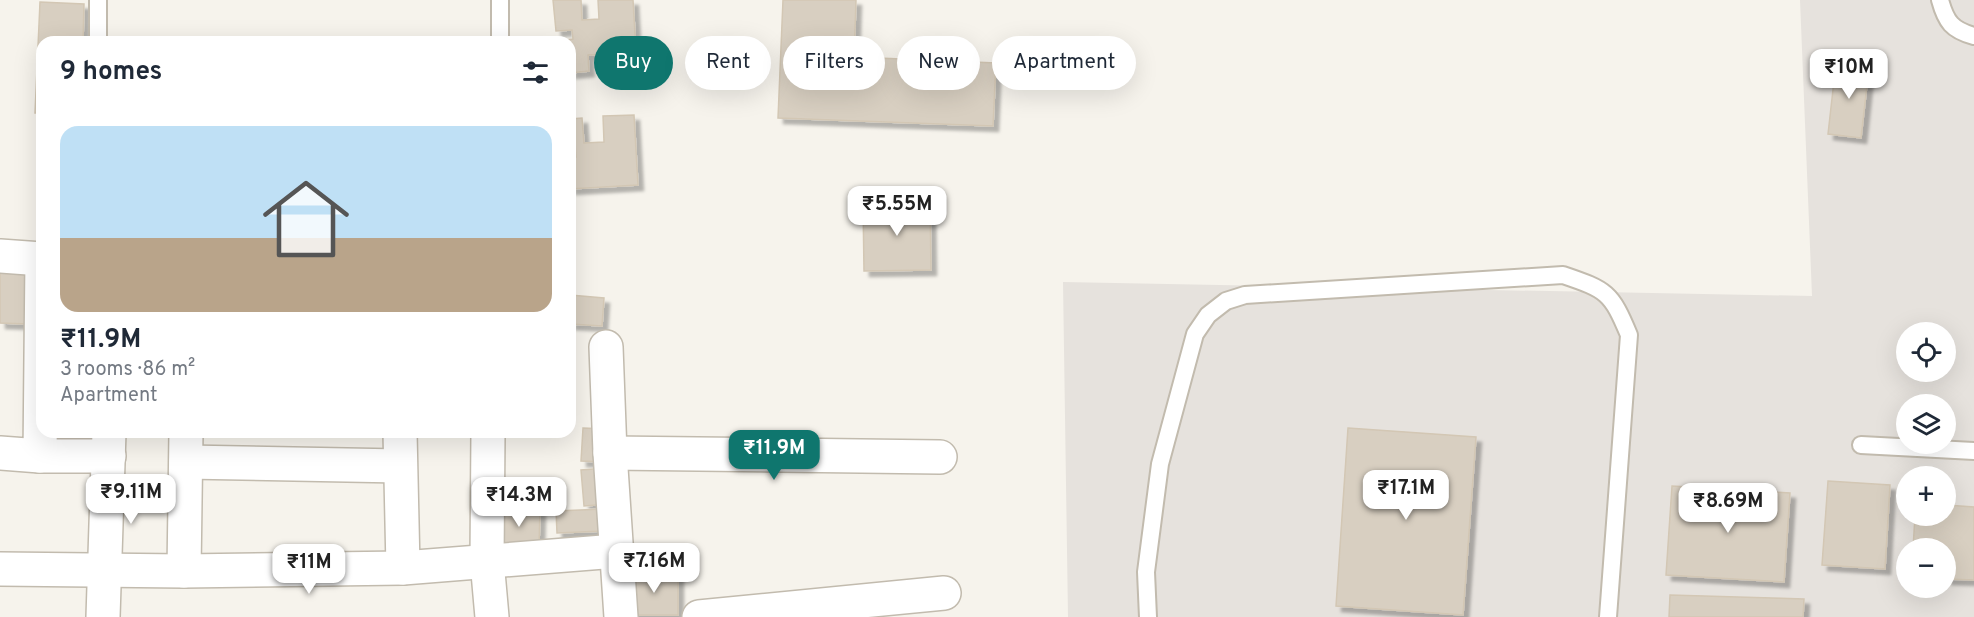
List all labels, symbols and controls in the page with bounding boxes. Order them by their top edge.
chip: Buy [594,36,673,90]
chip: Rent [685,36,771,90]
chip: Filters [783,36,885,90]
chip: New [897,36,980,90]
chip: Apartment [992,36,1136,90]
pin: ₹10M [1813,49,1885,100]
text: ₹10M [1824,55,1874,81]
text: 9 homes [60,56,162,89]
icon: filters [519,56,552,89]
icon: home [252,165,360,273]
pin: ₹5.55M [848,186,946,237]
text: ₹5.55M [862,192,932,218]
map controls [1896,322,1956,598]
button: locate [1896,322,1956,382]
text: ₹11.9M [60,324,141,357]
text: 3 rooms · 86 m² [60,357,195,383]
text: Apartment [60,383,158,409]
button: layers [1896,394,1956,454]
pin: ₹11.9M [725,430,823,481]
text: ₹11.9M [743,436,805,462]
button: + [1896,466,1956,526]
pin: ₹17.1M [1357,470,1455,521]
pin: ₹9.11M [82,474,180,525]
text: ₹17.1M [1377,476,1435,502]
pin: ₹14.3M [470,477,568,528]
text: ₹9.11M [100,480,162,506]
text: ₹14.3M [486,483,552,509]
pin: ₹8.69M [1679,483,1777,534]
text: ₹8.69M [1693,489,1763,515]
button: − [1896,538,1956,598]
pin: ₹7.16M [605,543,703,594]
pin: ₹11M [273,544,345,595]
text: ₹7.16M [623,549,685,575]
text: ₹11M [286,550,332,576]

